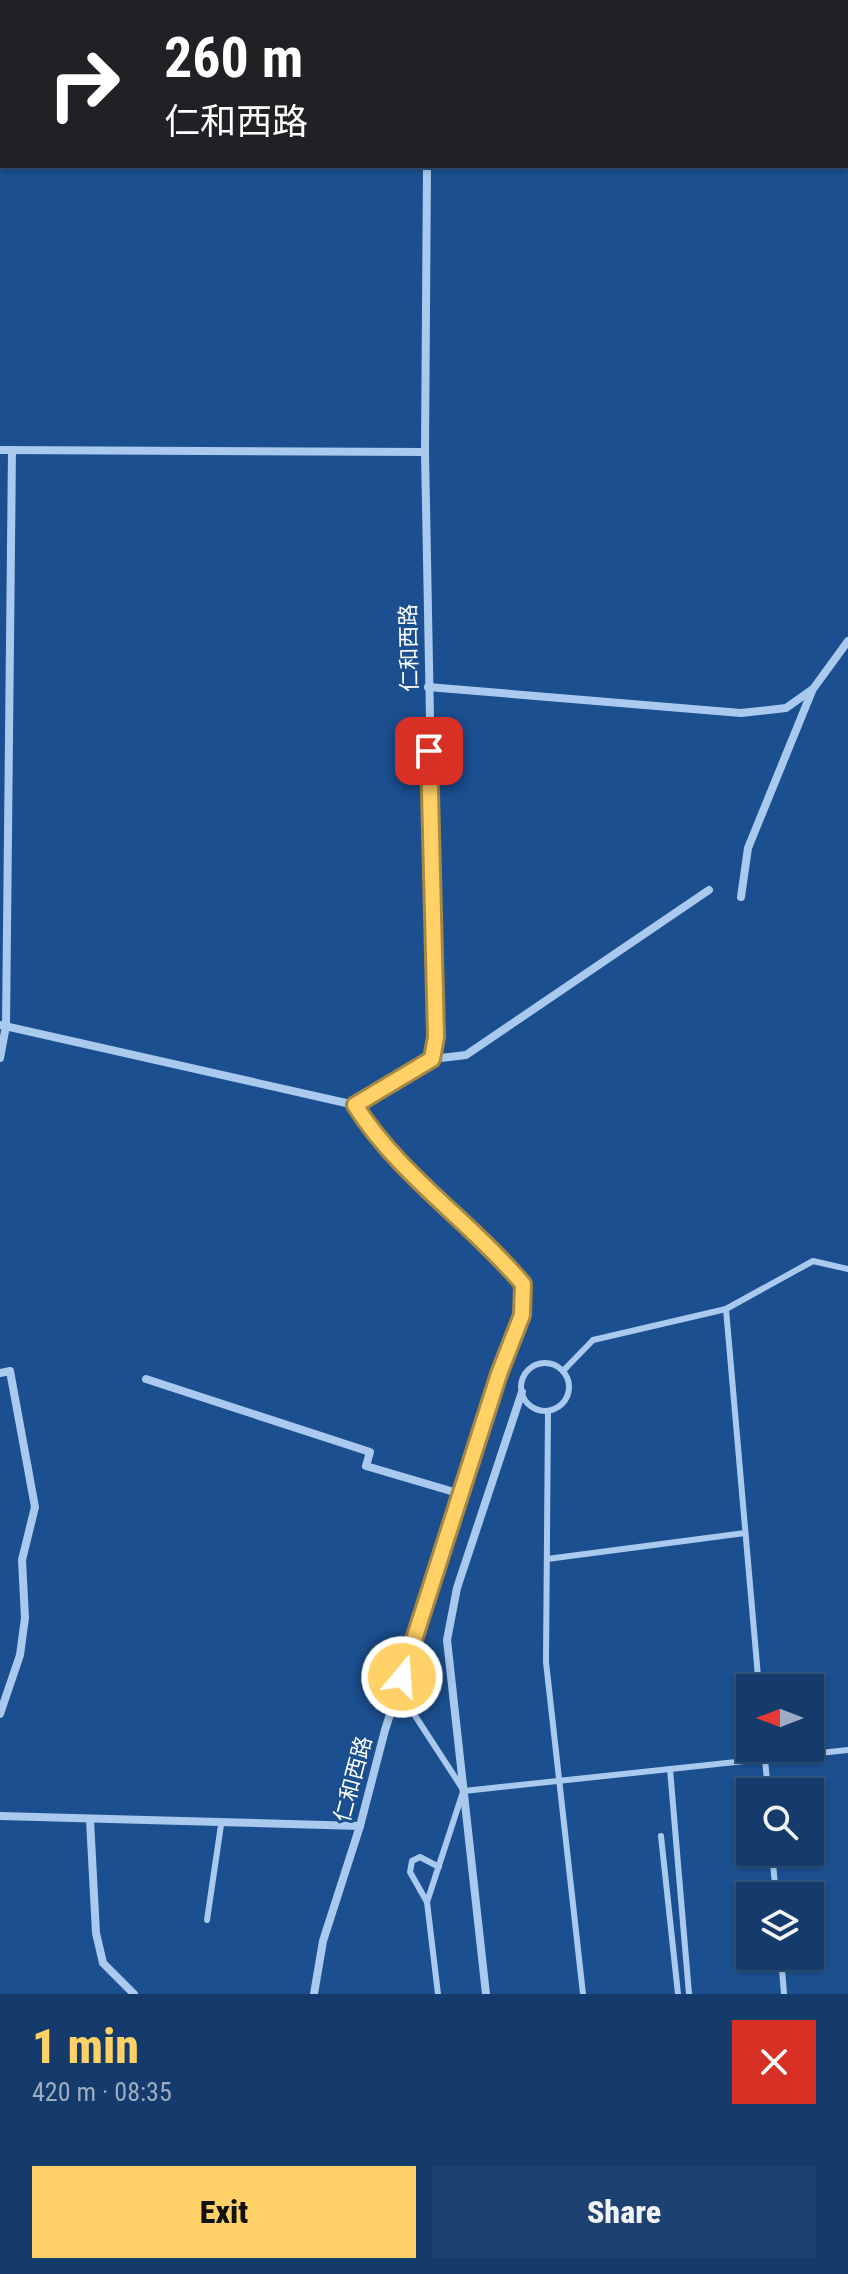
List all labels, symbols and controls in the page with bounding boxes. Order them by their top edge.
text: 260 m [164,25,303,91]
icon: right [32,32,136,136]
text: 仁和西路 [164,101,308,143]
street label: 仁和西路 [396,604,422,692]
pin [395,717,463,785]
icon: arrive [407,729,451,773]
position arrow [360,1635,444,1719]
north arrow [736,1674,824,1762]
map controls [736,1674,824,1970]
street label: 仁和西路 [330,1733,376,1825]
button: search [736,1778,824,1866]
button: layers [736,1882,824,1970]
text: 1 min [32,2018,139,2075]
button: close [732,2020,816,2104]
text: 420 m · 08:35 [32,2077,172,2107]
button: Exit [32,2166,416,2258]
button: Share [432,2166,816,2258]

